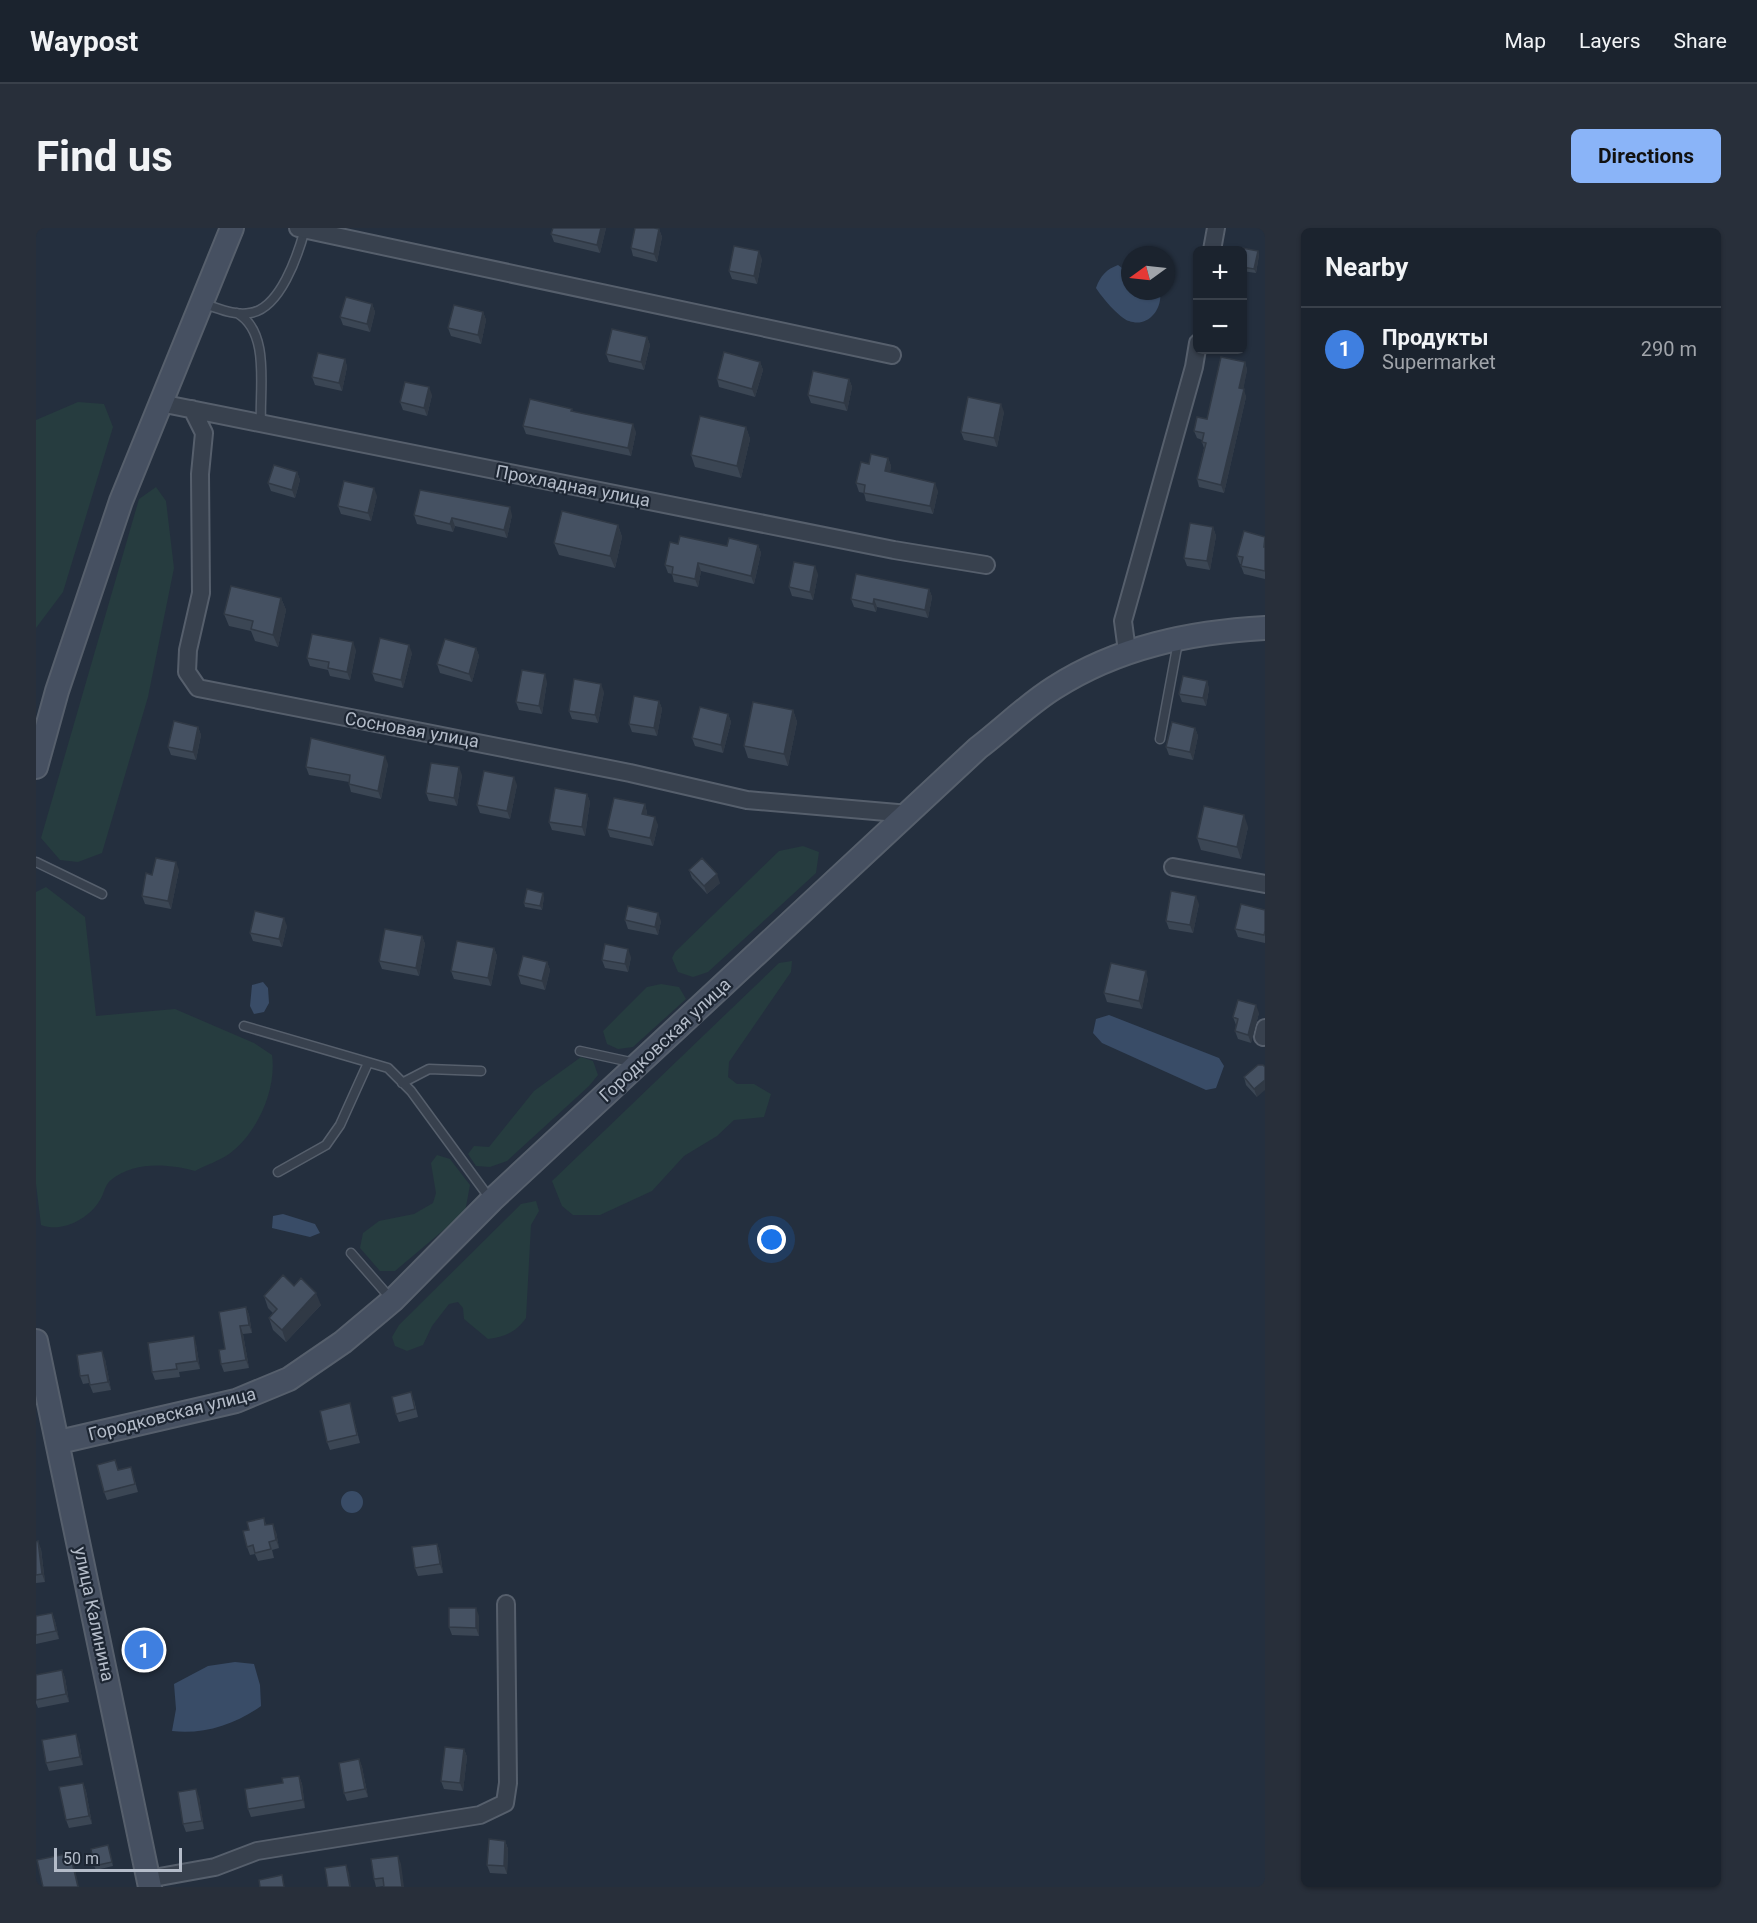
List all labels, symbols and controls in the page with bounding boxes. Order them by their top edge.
text: Waypost [30,25,138,58]
text: Map [1504,29,1546,53]
text: Layers [1579,29,1640,53]
text: Share [1673,29,1727,53]
button: Directions [1571,129,1721,183]
text: Find us [36,132,173,181]
north arrow [1121,246,1175,300]
map controls [1193,246,1247,354]
button: + [1193,246,1247,300]
text: Nearby [1325,252,1408,282]
button: − [1193,300,1247,354]
text: Продукты [1382,325,1488,350]
text: 1 [1339,337,1350,361]
text: 290 m [1641,337,1697,361]
text: Supermarket [1382,350,1496,374]
street label: Прохладная улица [494,460,652,511]
street label: Сосновая улица [343,707,481,752]
street label: Городковская улица [595,973,735,1106]
your location [757,1225,786,1254]
street label: Городковская улица [86,1383,258,1445]
street label: улица Калинина [70,1545,119,1683]
pin: 1 [124,1628,164,1672]
scale bar [54,1845,182,1872]
text: 50 m [63,1849,99,1868]

